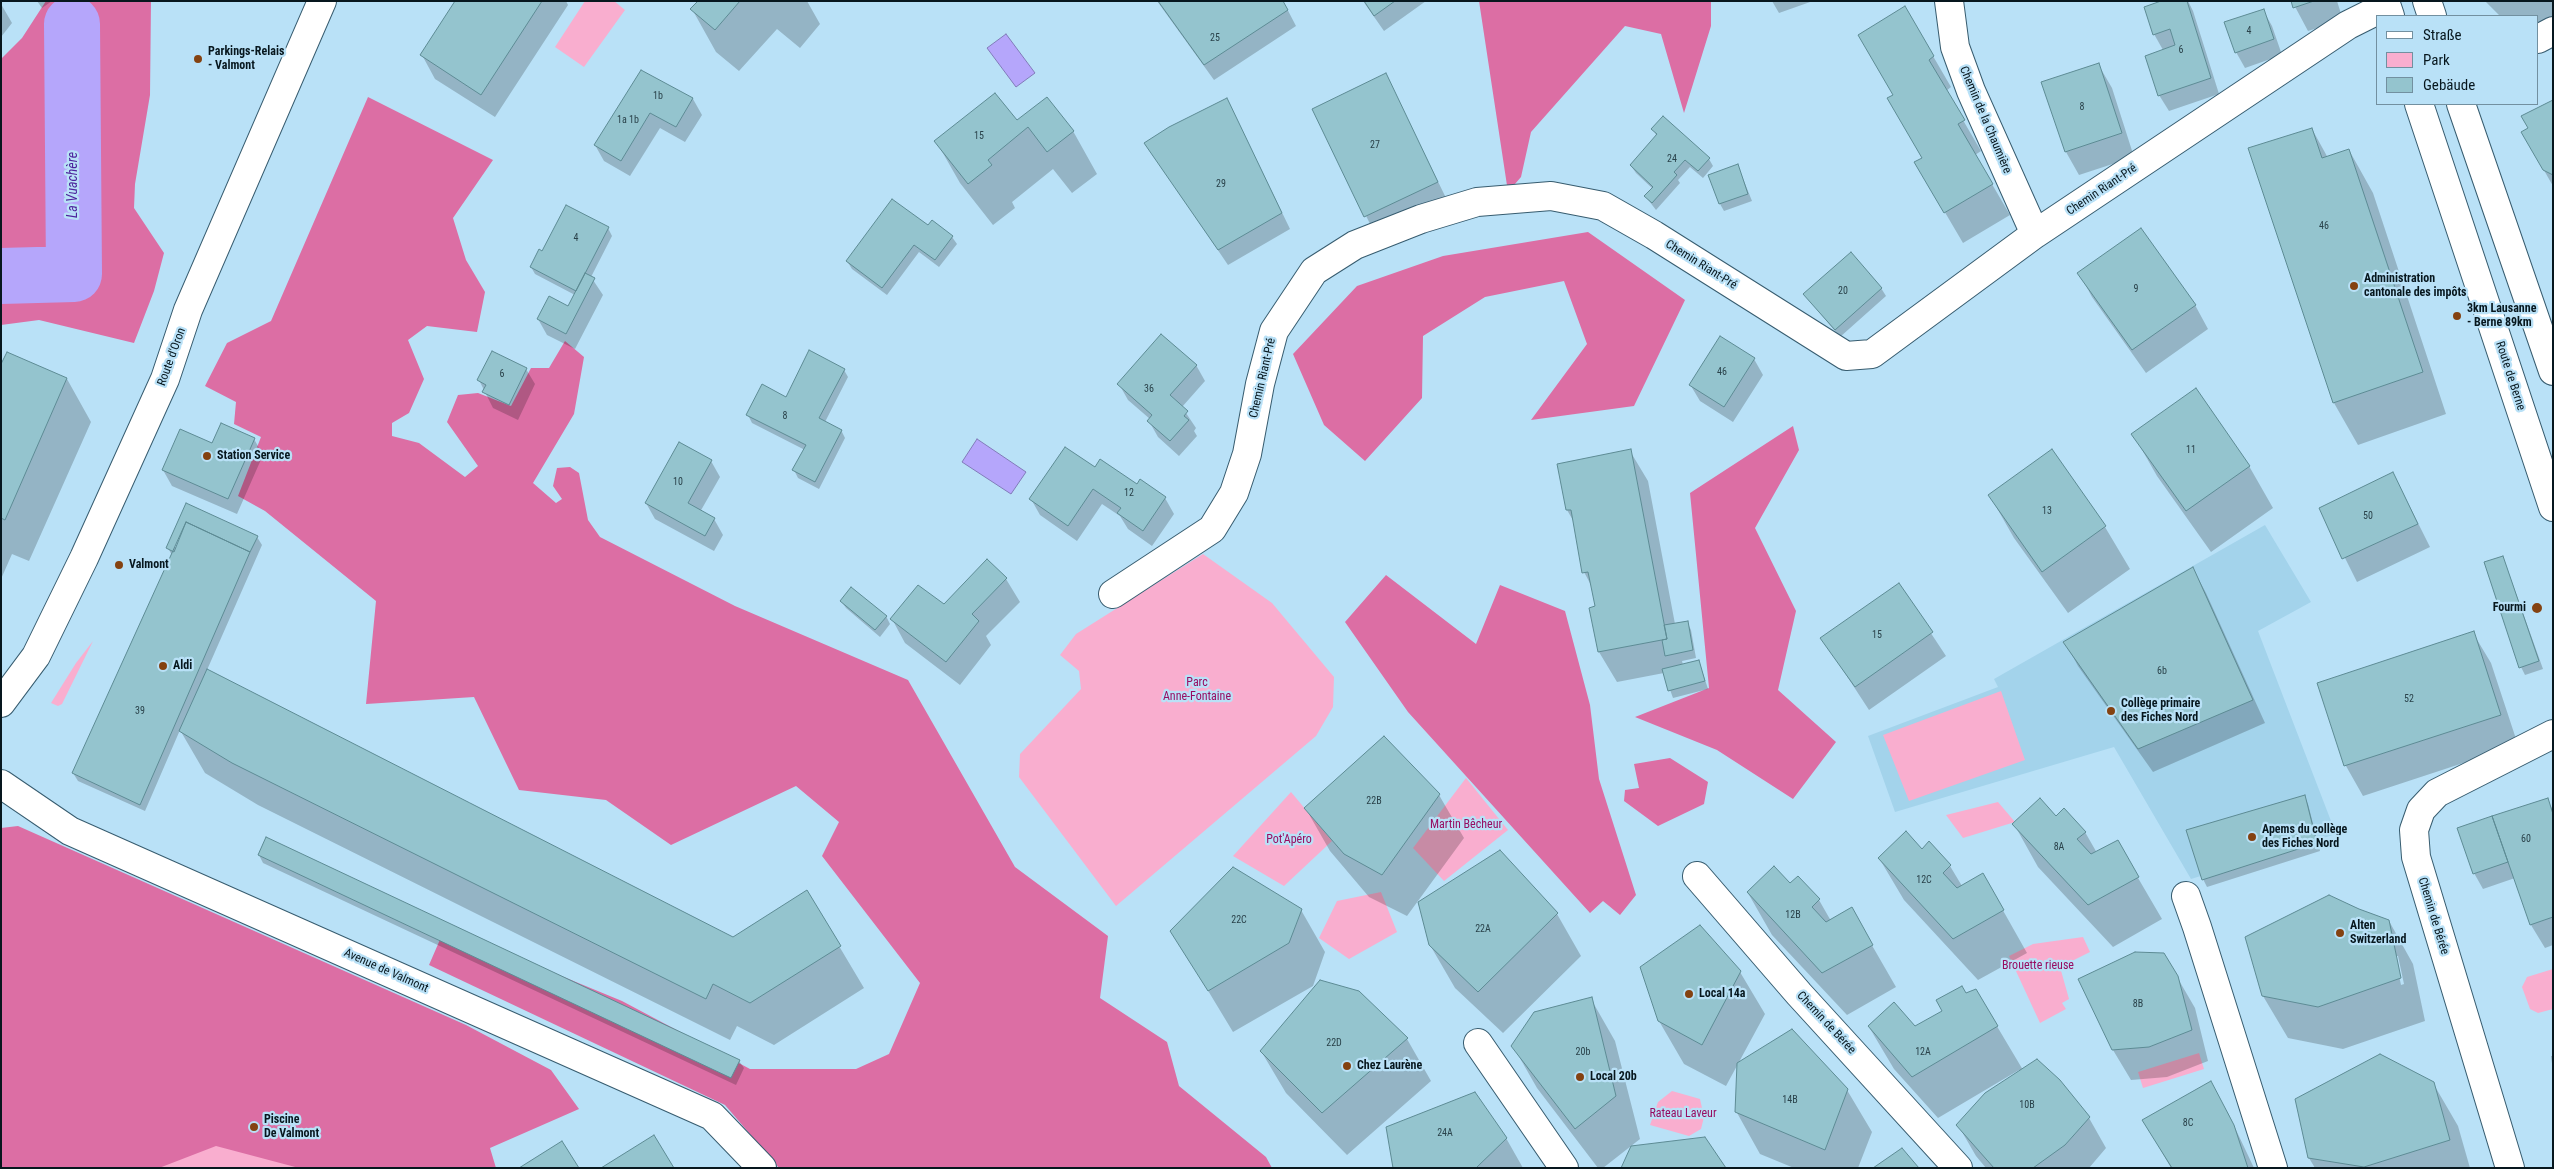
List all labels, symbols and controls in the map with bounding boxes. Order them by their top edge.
legend [2376,15,2539,105]
house number: 4 [2247,25,2251,37]
text: Straße [2423,26,2462,44]
house number: 25 [1210,32,1220,44]
house number: 6 [2179,44,2183,56]
place label: Parkings-Relais - Valmont [208,45,284,73]
text: Park [2423,51,2450,69]
marker: Parkings-Relais - Valmont [192,53,204,65]
street label: Chemin de la Chaumière [1956,64,2014,176]
text: Gebäude [2423,76,2475,94]
house number: 1b [653,90,663,102]
house number: 8 [2080,101,2084,113]
house number: 1a 1b [617,114,639,126]
house number: 15 [974,130,984,142]
house number: 27 [1370,139,1380,151]
water label: La Vuachère [65,152,81,218]
house number: 24 [1667,153,1677,165]
street label: Chemin Riant-Pré [2064,161,2140,219]
house number: 29 [1216,178,1226,190]
house number: 46 [2319,220,2329,232]
house number: 4 [574,232,578,244]
street label: Chemin Riant-Pré [1663,237,1739,293]
place label: Administration cantonale des impôts [2364,272,2467,300]
marker: Administration cantonale des impôts [2348,280,2360,292]
house number: 9 [2134,283,2138,295]
house number: 20 [1838,285,1848,297]
place label: 3km Lausanne - Berne 89km [2467,302,2536,330]
marker: 3km Lausanne - Berne 89km [2451,310,2463,322]
street label: Route d'Oron [155,326,189,388]
street label: Chemin Riant-Pré [1247,337,1279,419]
street label: Route de Berne [2492,340,2528,412]
house number: 46 [1717,366,1727,378]
house number: 6 [500,368,504,380]
house number: 36 [1144,383,1154,395]
house number: 8 [783,410,787,422]
house number: 11 [2186,444,2196,456]
place label: Station Service [217,449,290,463]
marker: Station Service [201,450,213,462]
house number: 10 [673,476,683,488]
house number: 12 [1124,487,1134,499]
house number: 13 [2042,505,2052,517]
house number: 50 [2363,510,2373,522]
place label: Valmont [129,558,169,572]
marker: Valmont [113,559,125,571]
place label: Fourmi [2493,601,2526,615]
marker: Fourmi [2530,601,2544,615]
house number: 15 [1872,629,1882,641]
place label: Aldi [173,659,192,673]
marker: Aldi [157,660,169,672]
house number: 6b [2157,665,2167,677]
park label: Parc Anne-Fontaine [1163,676,1231,704]
house number: 52 [2404,693,2414,705]
place label: Collège primaire des Fiches Nord [2121,697,2200,725]
house number: 39 [135,705,145,717]
marker: Collège primaire des Fiches Nord [2105,705,2117,717]
house number: 22B [1366,795,1382,807]
park label: Martin Bêcheur [1430,818,1502,832]
place label: Apems du collège des Fiches Nord [2262,823,2347,851]
marker: Apems du collège des Fiches Nord [2246,831,2258,843]
park label: Pot'Apéro [1266,833,1312,847]
house number: 60 [2521,833,2531,845]
house number: 8A [2054,841,2064,853]
house number: 12C [1916,874,1932,886]
street label: Chemin de Bérée [2414,876,2452,956]
house number: 12B [1785,909,1801,921]
house number: 22C [1231,914,1247,926]
place label: Alten Switzerland [2350,919,2406,947]
house number: 22A [1475,923,1491,935]
marker: Alten Switzerland [2334,927,2346,939]
street label: Avenue de Valmont [341,946,431,996]
park label: Brouette rieuse [2002,959,2074,973]
place label: Local 14a [1699,987,1745,1001]
marker: Local 14a [1683,988,1695,1000]
street label: Chemin de Bérée [1793,989,1859,1057]
house number: 8B [2133,998,2143,1010]
house number: 22D [1326,1037,1342,1049]
house number: 20b [1576,1046,1590,1058]
house number: 12A [1915,1046,1931,1058]
place label: Chez Laurène [1357,1059,1422,1073]
marker: Chez Laurène [1341,1060,1353,1072]
place label: Local 20b [1590,1070,1637,1084]
marker: Local 20b [1574,1071,1586,1083]
house number: 14B [1782,1094,1798,1106]
house number: 10B [2019,1099,2035,1111]
park label: Rateau Laveur [1649,1107,1717,1121]
place label: Piscine De Valmont [264,1113,319,1141]
house number: 8C [2183,1117,2193,1129]
marker: Piscine De Valmont [248,1121,260,1133]
house number: 24A [1437,1127,1453,1139]

